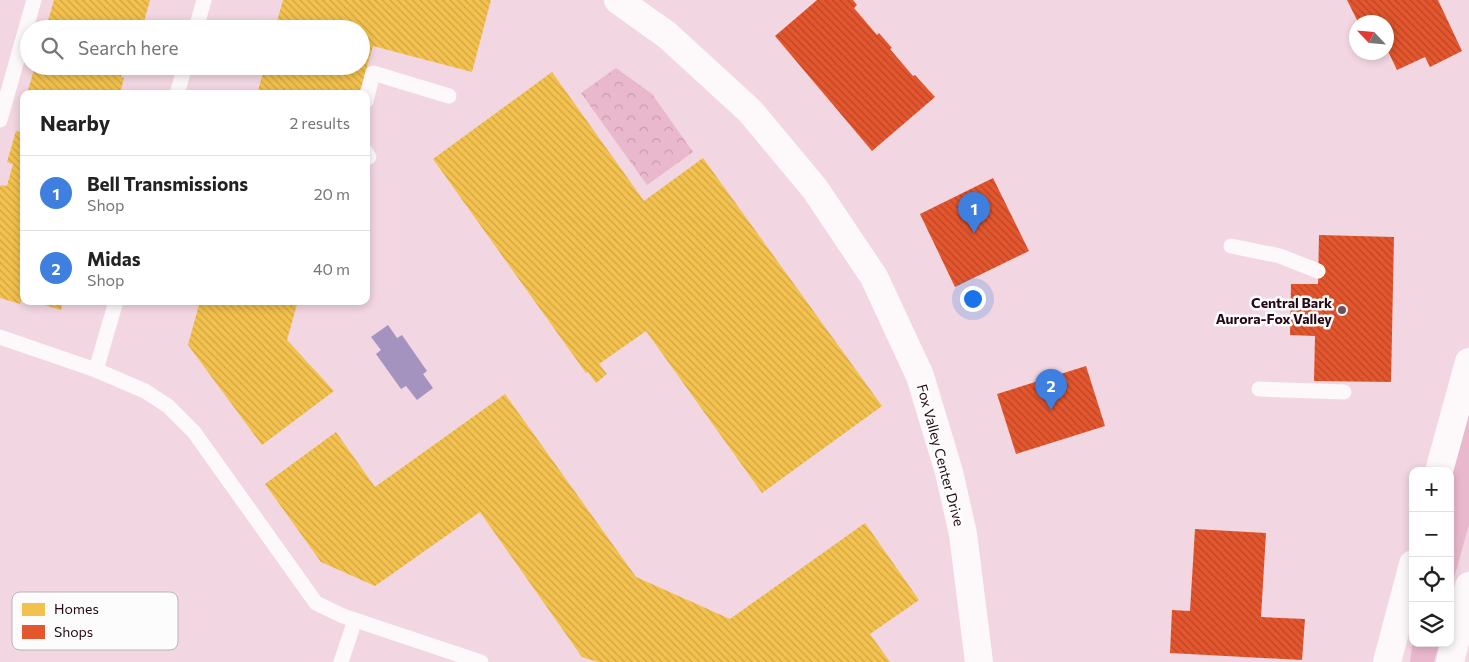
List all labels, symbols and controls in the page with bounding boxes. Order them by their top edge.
north arrow [1349,15,1394,60]
search box [20,20,370,75]
icon: search [38,34,66,62]
text: Search here [78,36,178,59]
text: Nearby [40,110,110,135]
text: 2 results [289,113,350,132]
text: Bell Transmissions [87,172,248,195]
text: 1 [52,184,60,203]
text: 20 m [314,184,350,203]
pin: 1 [958,192,990,233]
text: Shop [87,195,125,214]
text: Midas [87,247,141,270]
text: 2 [51,259,61,278]
text: 40 m [313,259,350,278]
text: Shop [87,270,125,289]
your location [960,286,986,312]
place label: Central Bark Aurora-Fox Valley [1216,294,1332,327]
marker: Central Bark Aurora-Fox Valley [1336,304,1348,316]
pin: 2 [1035,369,1067,410]
street label: Fox Valley Center Drive [914,382,968,528]
map controls [1409,467,1454,647]
button: + [1409,467,1454,512]
button: − [1409,512,1454,557]
button: locate [1409,557,1454,602]
legend [12,592,178,650]
text: Homes [54,600,99,617]
button: layers [1409,602,1454,647]
text: Shops [54,623,93,640]

